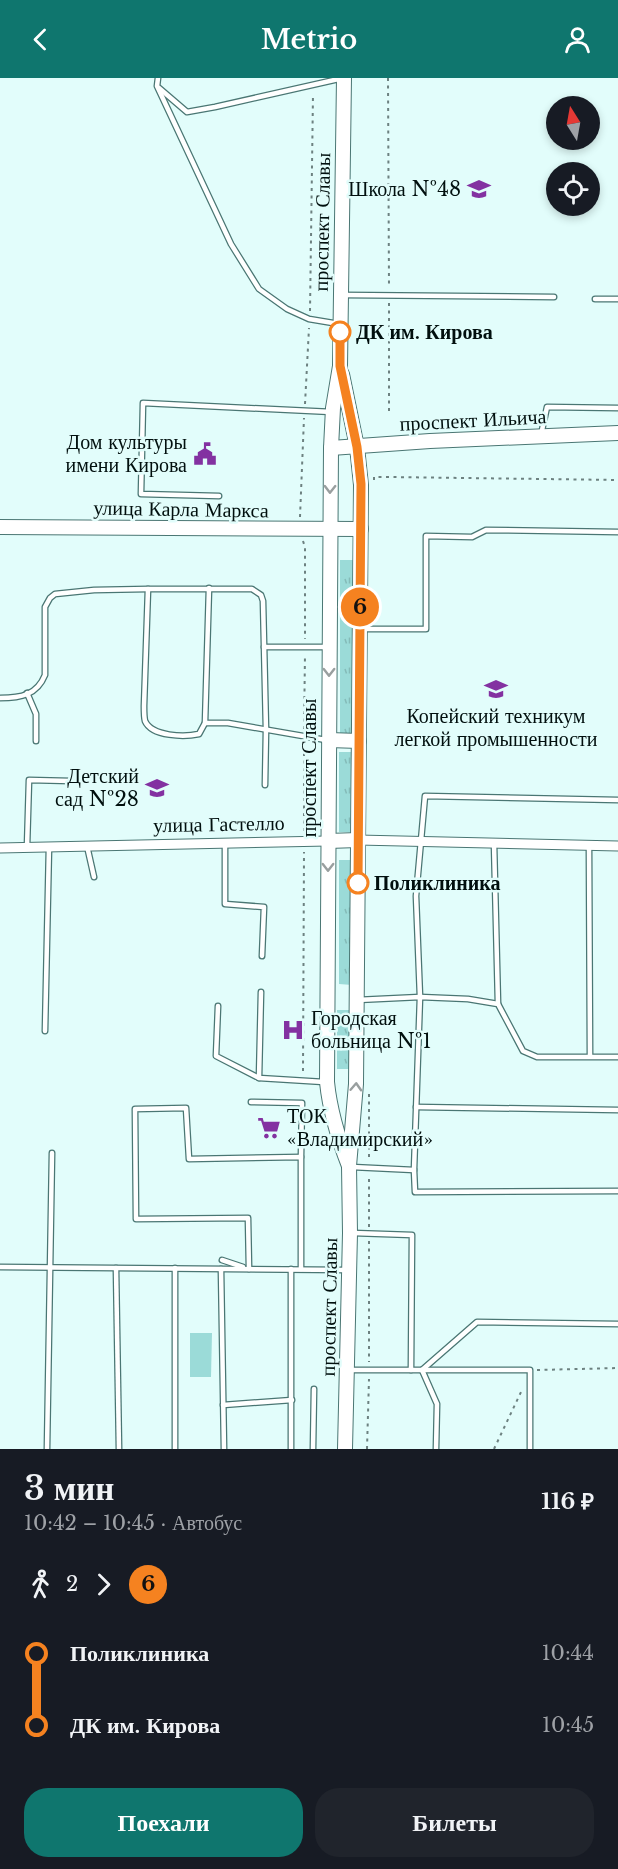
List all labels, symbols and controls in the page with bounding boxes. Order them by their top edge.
icon: back [24,23,57,56]
text: Metrio [261,23,357,56]
icon: person [561,23,594,56]
north arrow [546,96,600,150]
map controls [546,96,600,216]
street label: проспект Славы [309,152,335,292]
button: locate [546,162,600,216]
school or university icon: Школа №48 [466,176,492,202]
place label: Школа №48 [348,177,461,201]
place label: ДК им. Кирова [356,320,493,344]
marker: ДК им. Кирова [329,321,351,343]
street label: проспект Ильича [399,404,547,436]
place label: Дом культуры имени Кирова [66,430,187,477]
public building icon: Дом культуры имени Кирова [192,441,218,467]
one-way arrow [324,485,337,494]
street label: улица Карла Маркса [93,495,269,523]
line badge: 6 [340,588,380,626]
text: 6 [353,594,367,620]
one-way arrow [323,668,335,677]
school or university icon: Копейский техникум легкой промышенности [483,676,509,702]
street label: проспект Славы [297,699,321,837]
place label: Копейский техникум легкой промышенности [394,704,598,751]
place label: Детский сад №28 [55,764,139,811]
school or university icon: Детский сад №28 [144,775,170,801]
street label: улица Гастелло [153,811,285,837]
one-way arrow [322,863,334,872]
place label: Поликлиника [374,871,501,895]
marker: Поликлиника [347,872,369,894]
place label: Городская больница №1 [311,1006,431,1053]
hospital icon: Городская больница №1 [280,1017,306,1043]
one-way arrow [349,1083,362,1092]
place label: ТОК «Владимирский» [287,1104,433,1151]
supermarket icon: ТОК «Владимирский» [256,1115,282,1141]
street label: проспект Славы [316,1237,342,1377]
text: 3 мин [24,1468,114,1509]
text: 116 ₽ [541,1488,594,1515]
text: 10:42 – 10:45 · Автобус [24,1511,242,1535]
icon: walk [24,1568,57,1601]
icon: forward [87,1568,120,1601]
text: 6 [141,1571,155,1597]
text: 2 [66,1572,78,1596]
text: Поликлиника [70,1640,209,1667]
text: 10:44 [542,1641,594,1665]
text: ДК им. Кирова [70,1712,220,1739]
text: 10:45 [542,1713,594,1737]
button: Поехали [24,1788,303,1857]
button: Билеты [315,1788,594,1857]

